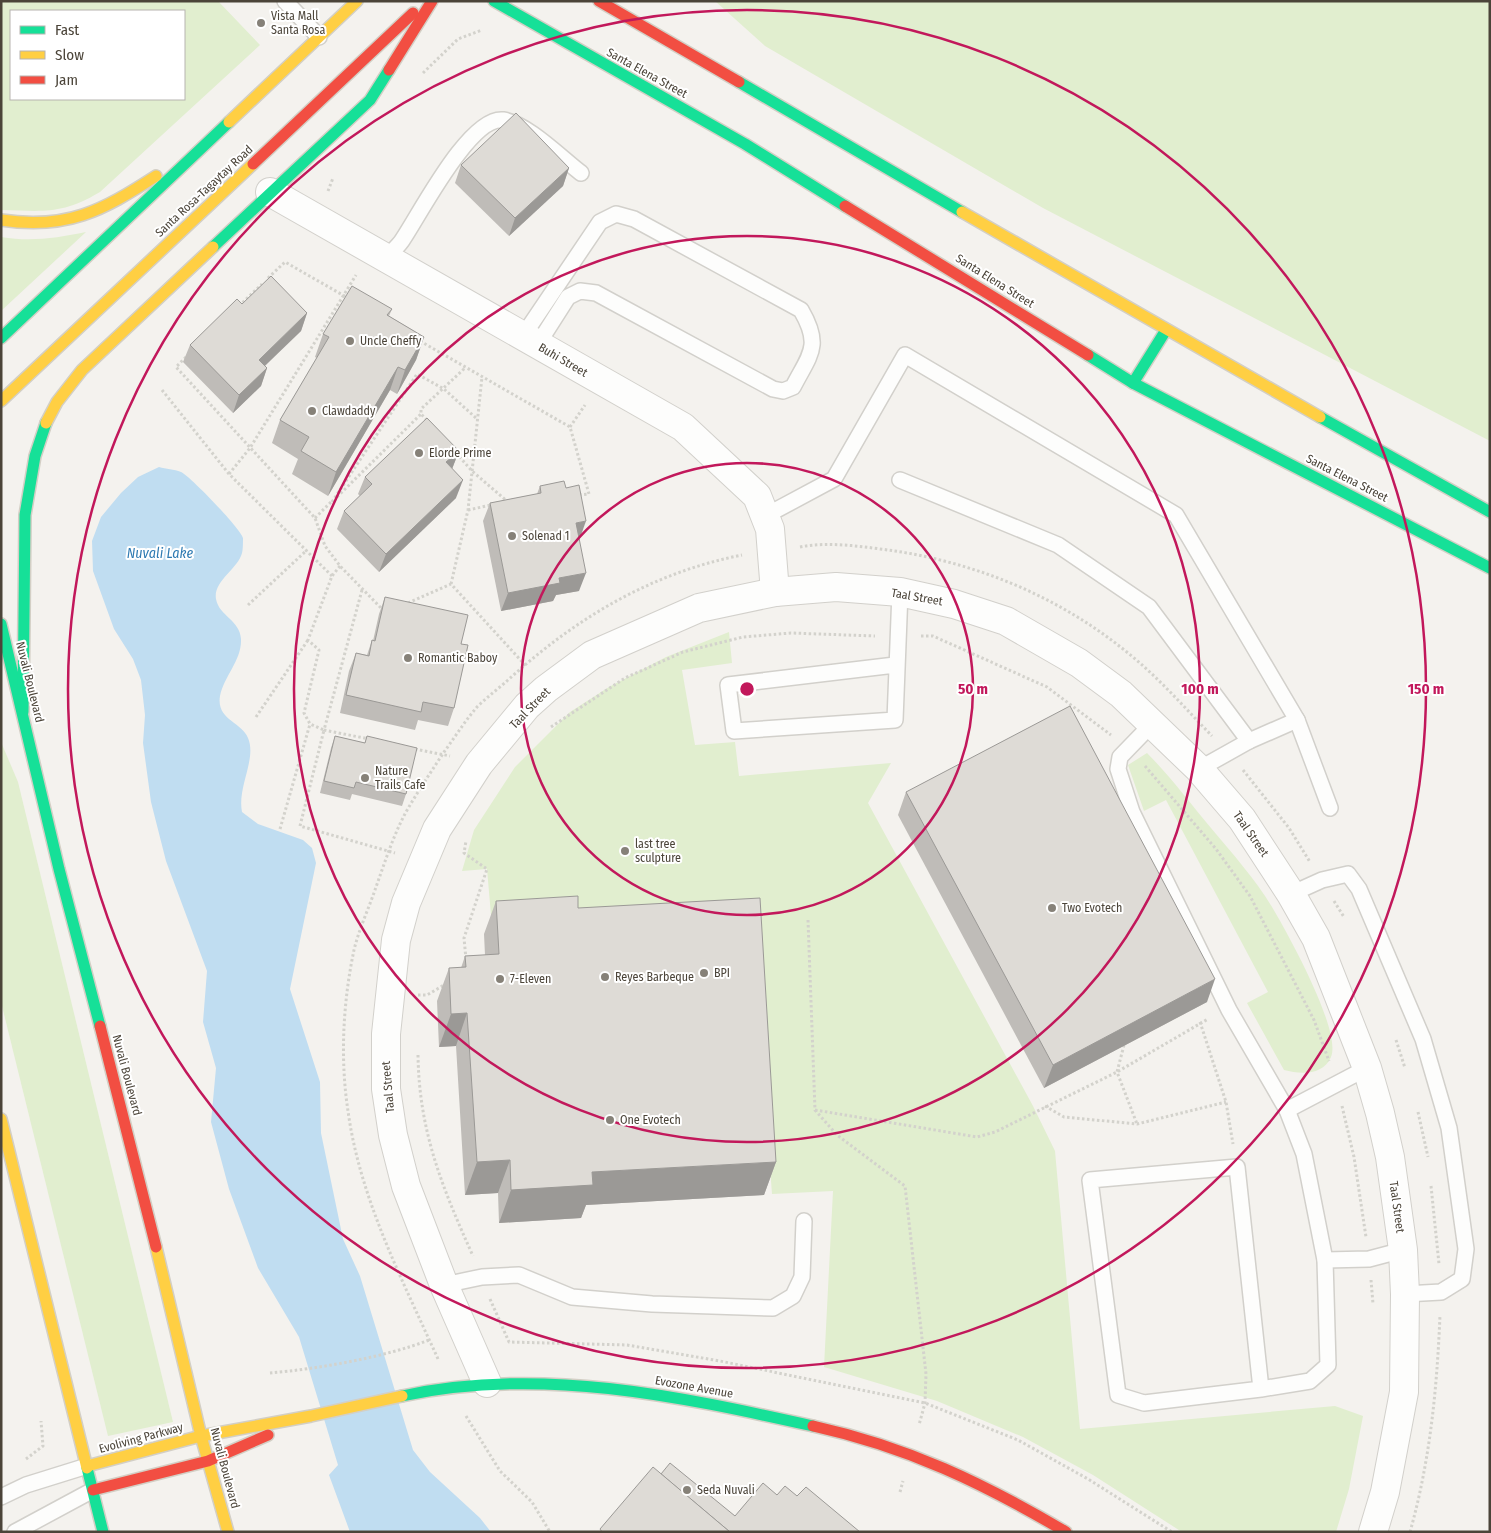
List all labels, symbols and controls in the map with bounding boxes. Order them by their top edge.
place label: Vista Mall Santa Rosa [271,9,325,37]
legend [10,10,185,100]
marker: Vista Mall Santa Rosa [255,17,267,29]
text: Fast [55,21,79,39]
street label: Santa Elena Street [604,45,690,101]
text: Slow [55,46,84,64]
text: Jam [55,71,78,89]
street label: Santa Rosa-Tagaytay Road [153,142,255,240]
street label: Santa Elena Street [953,251,1037,311]
place label: Uncle Cheffy [360,334,422,348]
marker: Uncle Cheffy [344,335,356,347]
street label: Buhi Street [536,340,590,380]
place label: Clawdaddy [322,404,376,418]
marker: Clawdaddy [306,405,318,417]
place label: Elorde Prime [429,446,491,460]
marker: Elorde Prime [413,447,425,459]
street label: Santa Elena Street [1304,451,1390,505]
place label: Solenad 1 [522,529,569,543]
marker: Solenad 1 [506,530,518,542]
water label: Nuvali Lake [127,545,193,562]
street label: Taal Street [890,586,944,608]
street label: Nuvali Boulevard [13,640,47,724]
place label: Romantic Baboy [418,651,498,665]
marker: Romantic Baboy [402,652,414,664]
centre of rings [738,680,756,698]
text: 50 m [958,680,988,698]
text: 100 m [1181,680,1219,698]
text: 150 m [1408,680,1444,698]
street label: Taal Street [507,684,553,732]
place label: Nature Trails Cafe [375,764,425,792]
marker: Nature Trails Cafe [359,772,371,784]
street label: Taal Street [1230,809,1272,859]
place label: last tree sculpture [635,837,681,865]
marker: last tree sculpture [619,845,631,857]
place label: Two Evotech [1062,901,1122,915]
marker: Two Evotech [1046,902,1058,914]
place label: BPI [714,966,730,980]
marker: BPI [698,967,710,979]
place label: Reyes Barbeque [615,970,694,984]
marker: Reyes Barbeque [599,971,611,983]
place label: 7-Eleven [510,972,551,986]
marker: 7-Eleven [494,973,506,985]
street label: Nuvali Boulevard [109,1033,145,1117]
street label: Taal Street [379,1060,397,1114]
place label: One Evotech [620,1113,681,1127]
marker: One Evotech [604,1114,616,1126]
street label: Taal Street [1386,1180,1408,1234]
street label: Evozone Avenue [654,1373,734,1401]
street label: Evoliving Parkway [97,1420,185,1456]
street label: Nuvali Boulevard [207,1426,243,1510]
place label: Seda Nuvali [697,1483,755,1497]
marker: Seda Nuvali [681,1484,693,1496]

